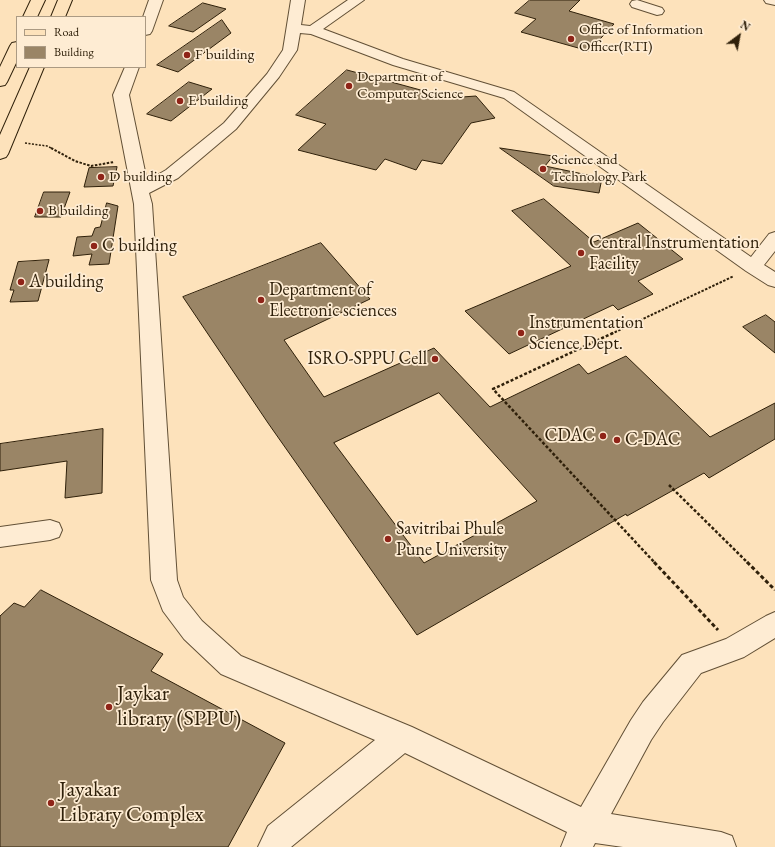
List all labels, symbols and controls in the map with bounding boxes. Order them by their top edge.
legend [16,16,146,68]
north arrow [719,16,759,56]
text: N [738,18,753,34]
place label: Office of Information Officer(RTI) [579,21,703,56]
text: Road [54,24,79,40]
marker: Office of Information Officer(RTI) [566,34,576,44]
text: Building [54,44,94,60]
place label: F building [195,46,254,64]
marker: F building [182,50,192,60]
place label: Department of Computer Science [357,68,463,103]
marker: Department of Computer Science [344,81,354,91]
place label: E building [188,92,248,110]
marker: E building [175,96,185,106]
place label: Science and Technology Park [551,151,647,186]
marker: Science and Technology Park [538,164,548,174]
place label: D building [109,168,172,186]
marker: D building [96,172,106,182]
place label: B building [48,202,108,220]
marker: B building [35,206,45,216]
place label: Central Instrumentation Facility [589,232,759,274]
place label: C building [102,235,177,257]
marker: C building [89,241,99,251]
marker: Central Instrumentation Facility [576,248,586,258]
place label: A building [29,271,103,293]
marker: A building [16,277,26,287]
place label: Department of Electronic sciences [269,279,397,322]
marker: Department of Electronic sciences [256,295,266,305]
place label: Instrumentation Science Dept. [529,312,643,354]
marker: Instrumentation Science Dept. [516,328,526,338]
place label: ISRO-SPPU Cell [307,348,427,370]
marker: ISRO-SPPU Cell [430,354,440,364]
place label: CDAC [544,425,595,447]
place label: C-DAC [625,429,680,451]
marker: CDAC [598,431,608,441]
marker: C-DAC [612,435,622,445]
place label: Savitribai Phule Pune University [396,518,507,560]
marker: Savitribai Phule Pune University [383,534,393,544]
place label: Jaykar library (SPPU) [117,681,241,732]
marker: Jaykar library (SPPU) [104,702,114,712]
place label: Jayakar Library Complex [59,777,204,828]
marker: Jayakar Library Complex [46,798,56,808]

